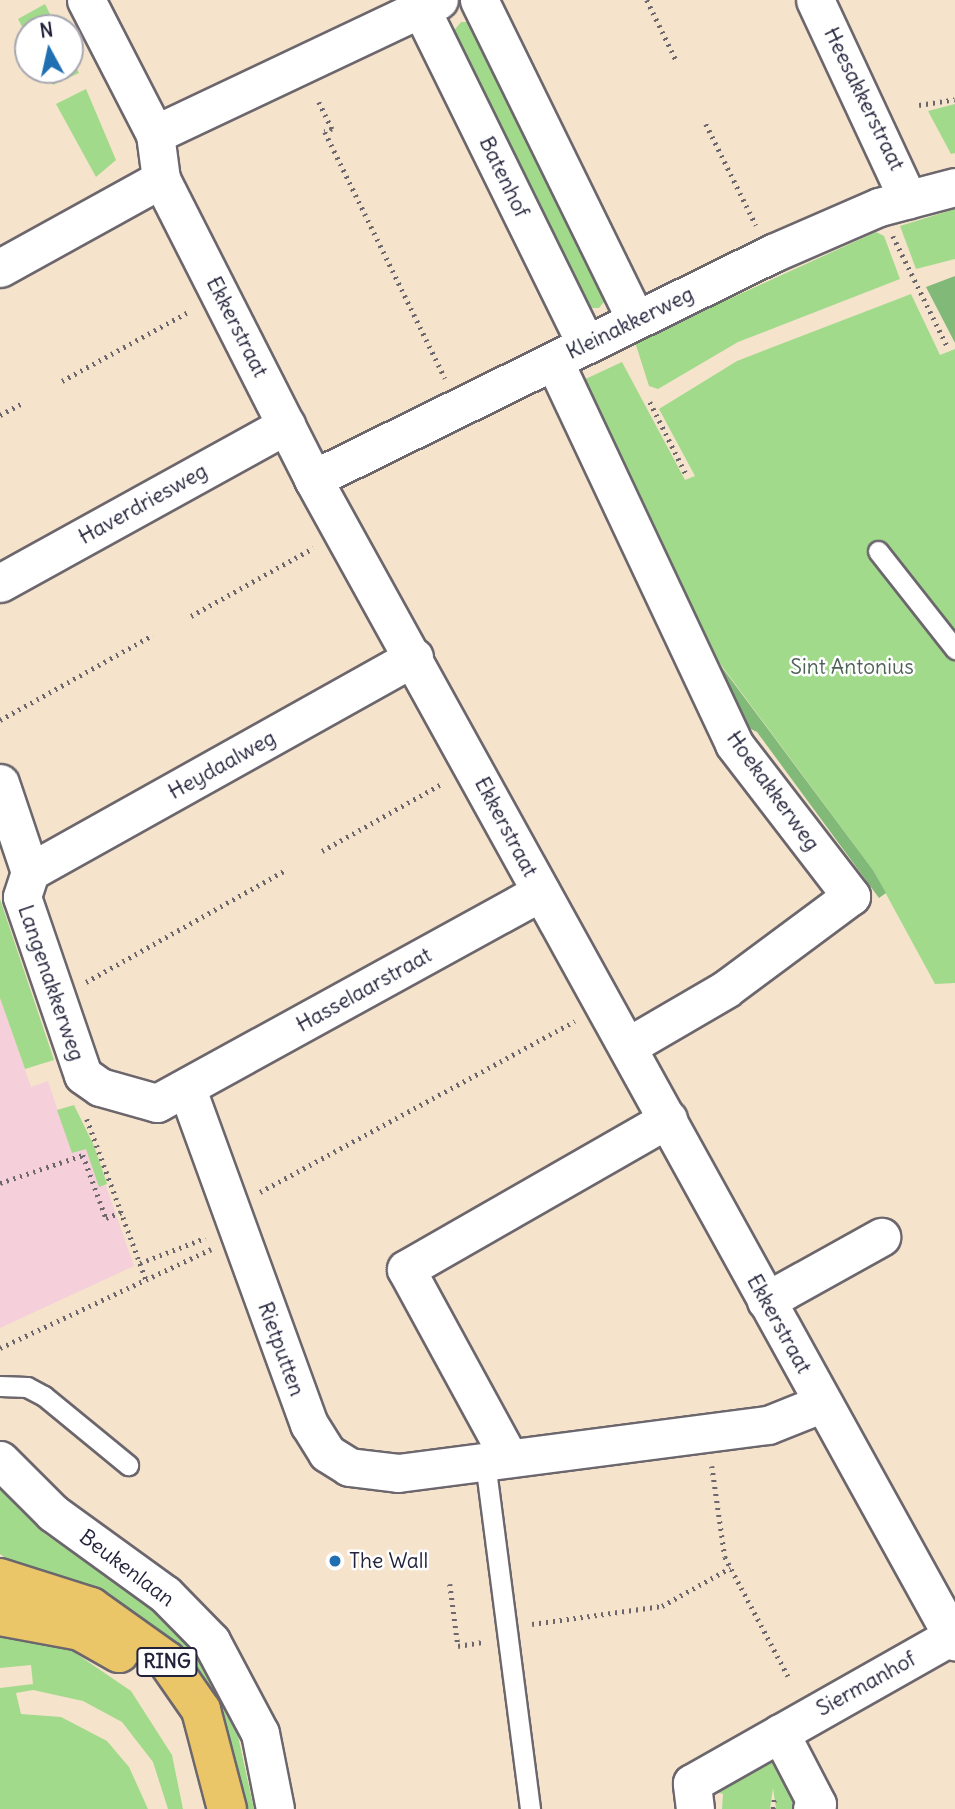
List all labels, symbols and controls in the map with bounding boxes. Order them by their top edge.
north arrow [14,14,84,84]
text: N [38,17,55,43]
street label: Heesakkerstraat [818,23,910,175]
street label: Batenhof [474,133,534,221]
street label: Ekkerstraat [201,273,273,381]
street label: Kleinakkerweg [562,281,698,365]
street label: Haverdriesweg [74,458,212,550]
park label: Sint Antonius [790,654,914,680]
street label: Heydaalweg [164,725,280,805]
street label: Hoekakkerweg [721,726,825,856]
street label: Ekkerstraat [469,773,543,881]
street label: Langenakkerweg [13,902,89,1064]
street label: Hasselaarstraat [292,942,436,1038]
street label: Ekkerstraat [741,1270,817,1378]
street label: Rietputten [252,1299,310,1399]
street label: Beukenlaan [75,1524,179,1612]
place label: The Wall [349,1548,428,1574]
marker: The Wall [327,1553,343,1569]
road number: RING [136,1646,198,1678]
street label: Siermanhof [812,1646,920,1722]

